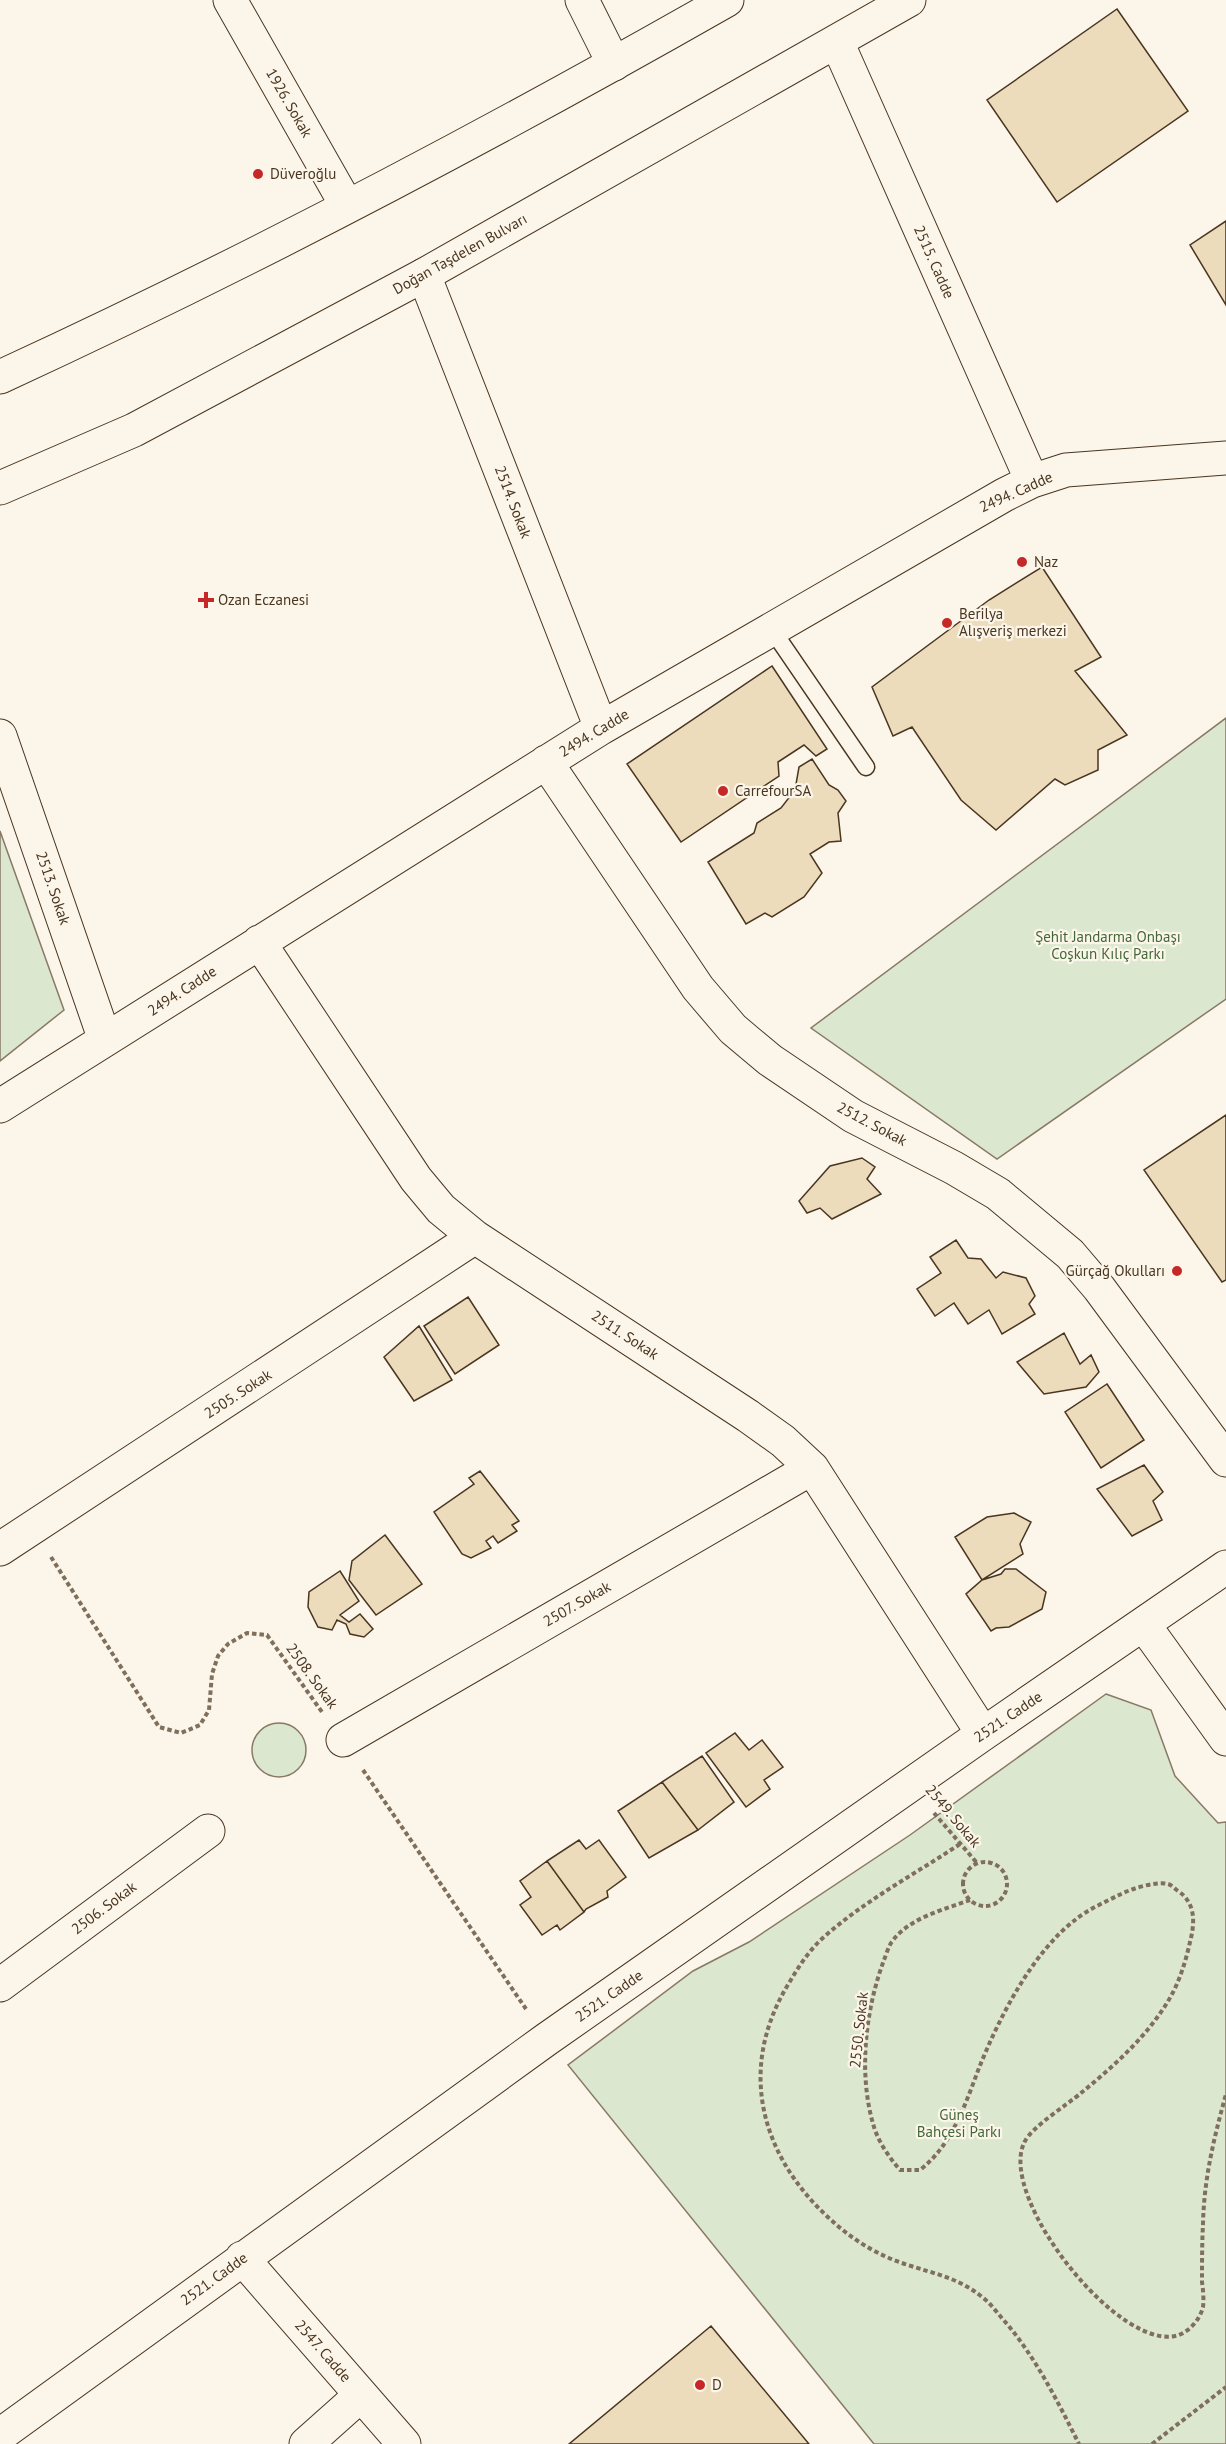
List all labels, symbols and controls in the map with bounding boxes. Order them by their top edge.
street label: 1926. Sokak [262,65,317,141]
place label: Düveroğlu [270,164,336,183]
marker: Düveroğlu [251,167,265,181]
street label: Doğan Taşdelen Bulvarı [389,209,530,298]
street label: 2515. Cadde [910,222,959,301]
street label: 2514. Sokak [491,463,536,542]
street label: 2494. Cadde [976,467,1055,516]
place label: Naz [1034,552,1058,571]
marker: Naz [1015,555,1029,569]
place label: Ozan Eczanesi [218,590,309,609]
marker: Ozan Eczanesi [199,593,213,607]
place label: Berilya Alışveriş merkezi [959,604,1067,640]
marker: Berilya Alışveriş merkezi [940,616,954,630]
street label: 2494. Cadde [555,704,632,761]
place label: CarrefourSA [735,781,811,800]
marker: CarrefourSA [716,784,730,798]
street label: 2513. Sokak [32,849,75,928]
park label: Şehit Jandarma Onbaşı Coşkun Kılıç Parkı [1035,927,1181,963]
street label: 2494. Cadde [144,961,220,1020]
street label: 2512. Sokak [834,1097,911,1150]
place label: Gürçağ Okulları [1066,1261,1165,1280]
marker: Gürçağ Okulları [1170,1264,1184,1278]
street label: 2511. Sokak [588,1306,663,1364]
street label: 2505. Sokak [200,1364,276,1422]
street label: 2507. Sokak [540,1576,615,1631]
street label: 2508. Sokak [282,1639,343,1713]
street label: 2521. Cadde [970,1687,1045,1746]
street label: 2549. Sokak [921,1780,986,1852]
street label: 2506. Sokak [67,1876,141,1938]
street label: 2521. Cadde [571,1965,646,2026]
street label: 2550. Sokak [845,1990,872,2069]
park label: Güneş Bahçesi Parkı [917,2105,1001,2141]
street label: 2521. Cadde [176,2248,251,2309]
street label: 2547. Cadde [291,2316,356,2386]
place label: D [712,2375,722,2394]
marker: D [693,2378,707,2392]

